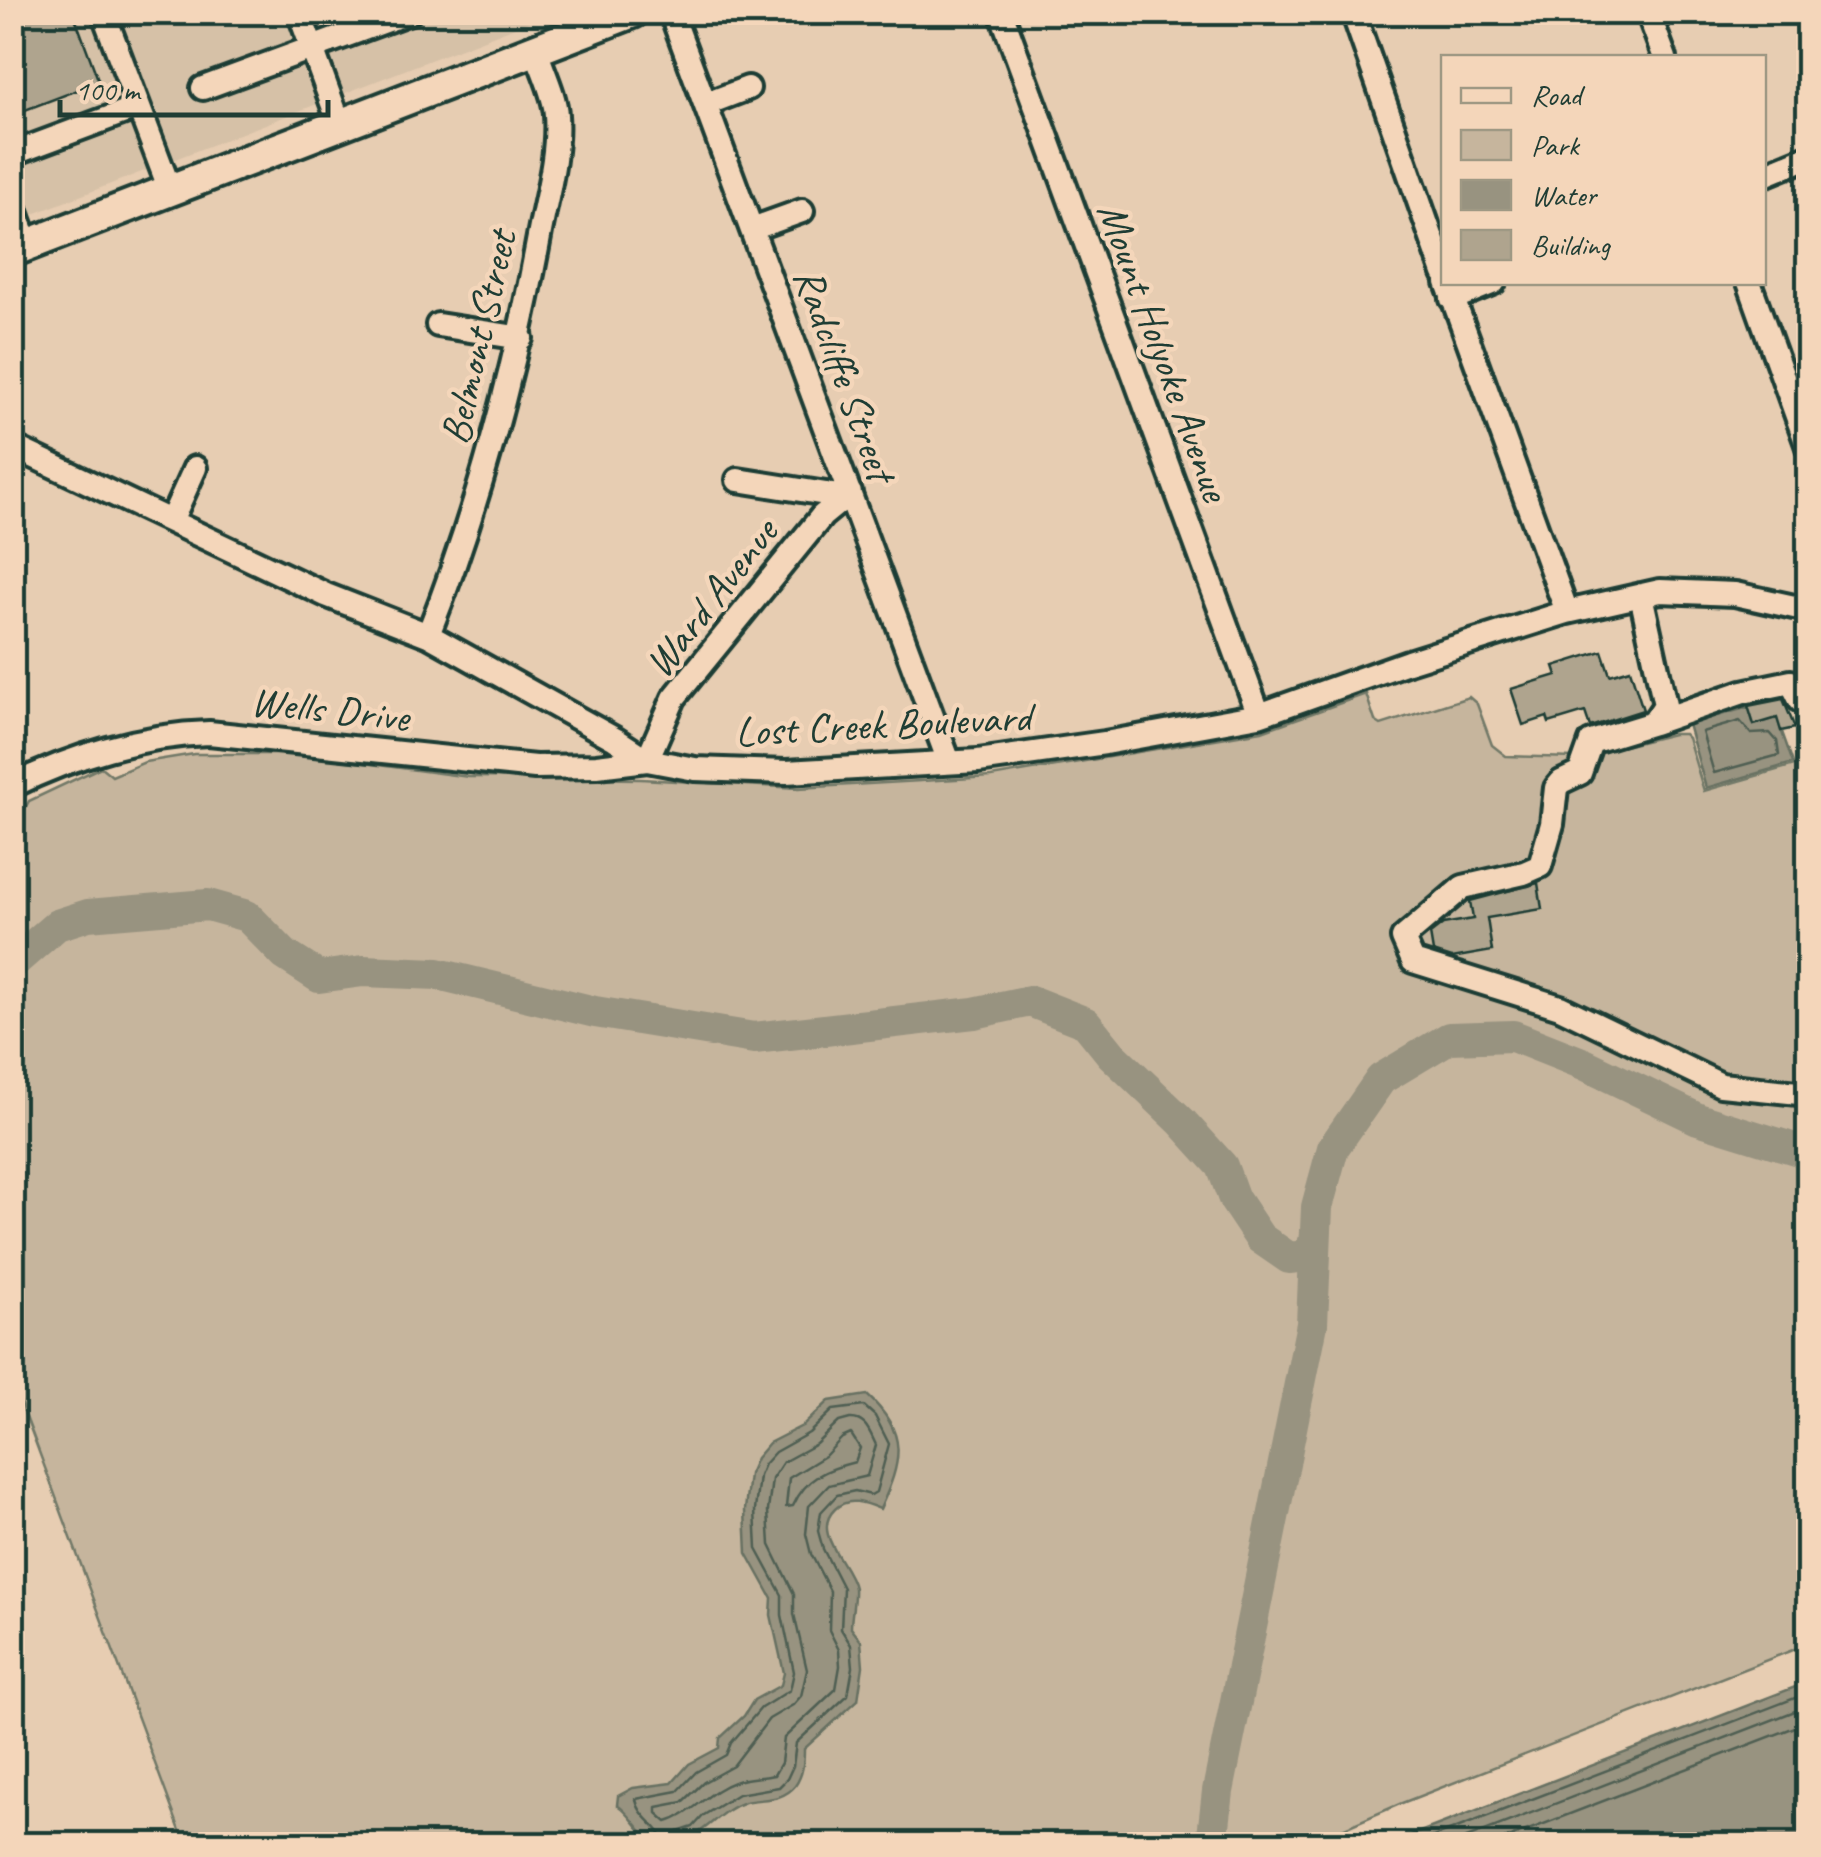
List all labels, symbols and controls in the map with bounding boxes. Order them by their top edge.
scale bar [60,55,328,117]
legend [1441,55,1766,285]
text: 100 m [75,71,142,109]
text: Road [1531,76,1585,114]
text: Park [1531,126,1581,164]
text: Water [1531,176,1598,214]
street label: Mount Holyoke Avenue [1085,195,1243,510]
street label: Belmont Street [428,222,530,449]
text: Building [1531,226,1611,264]
street label: Radcliffe Street [782,261,909,493]
street label: Ward Avenue [633,505,792,688]
street label: Wells Drive [248,675,414,744]
street label: Lost Creek Boulevard [734,690,1039,759]

